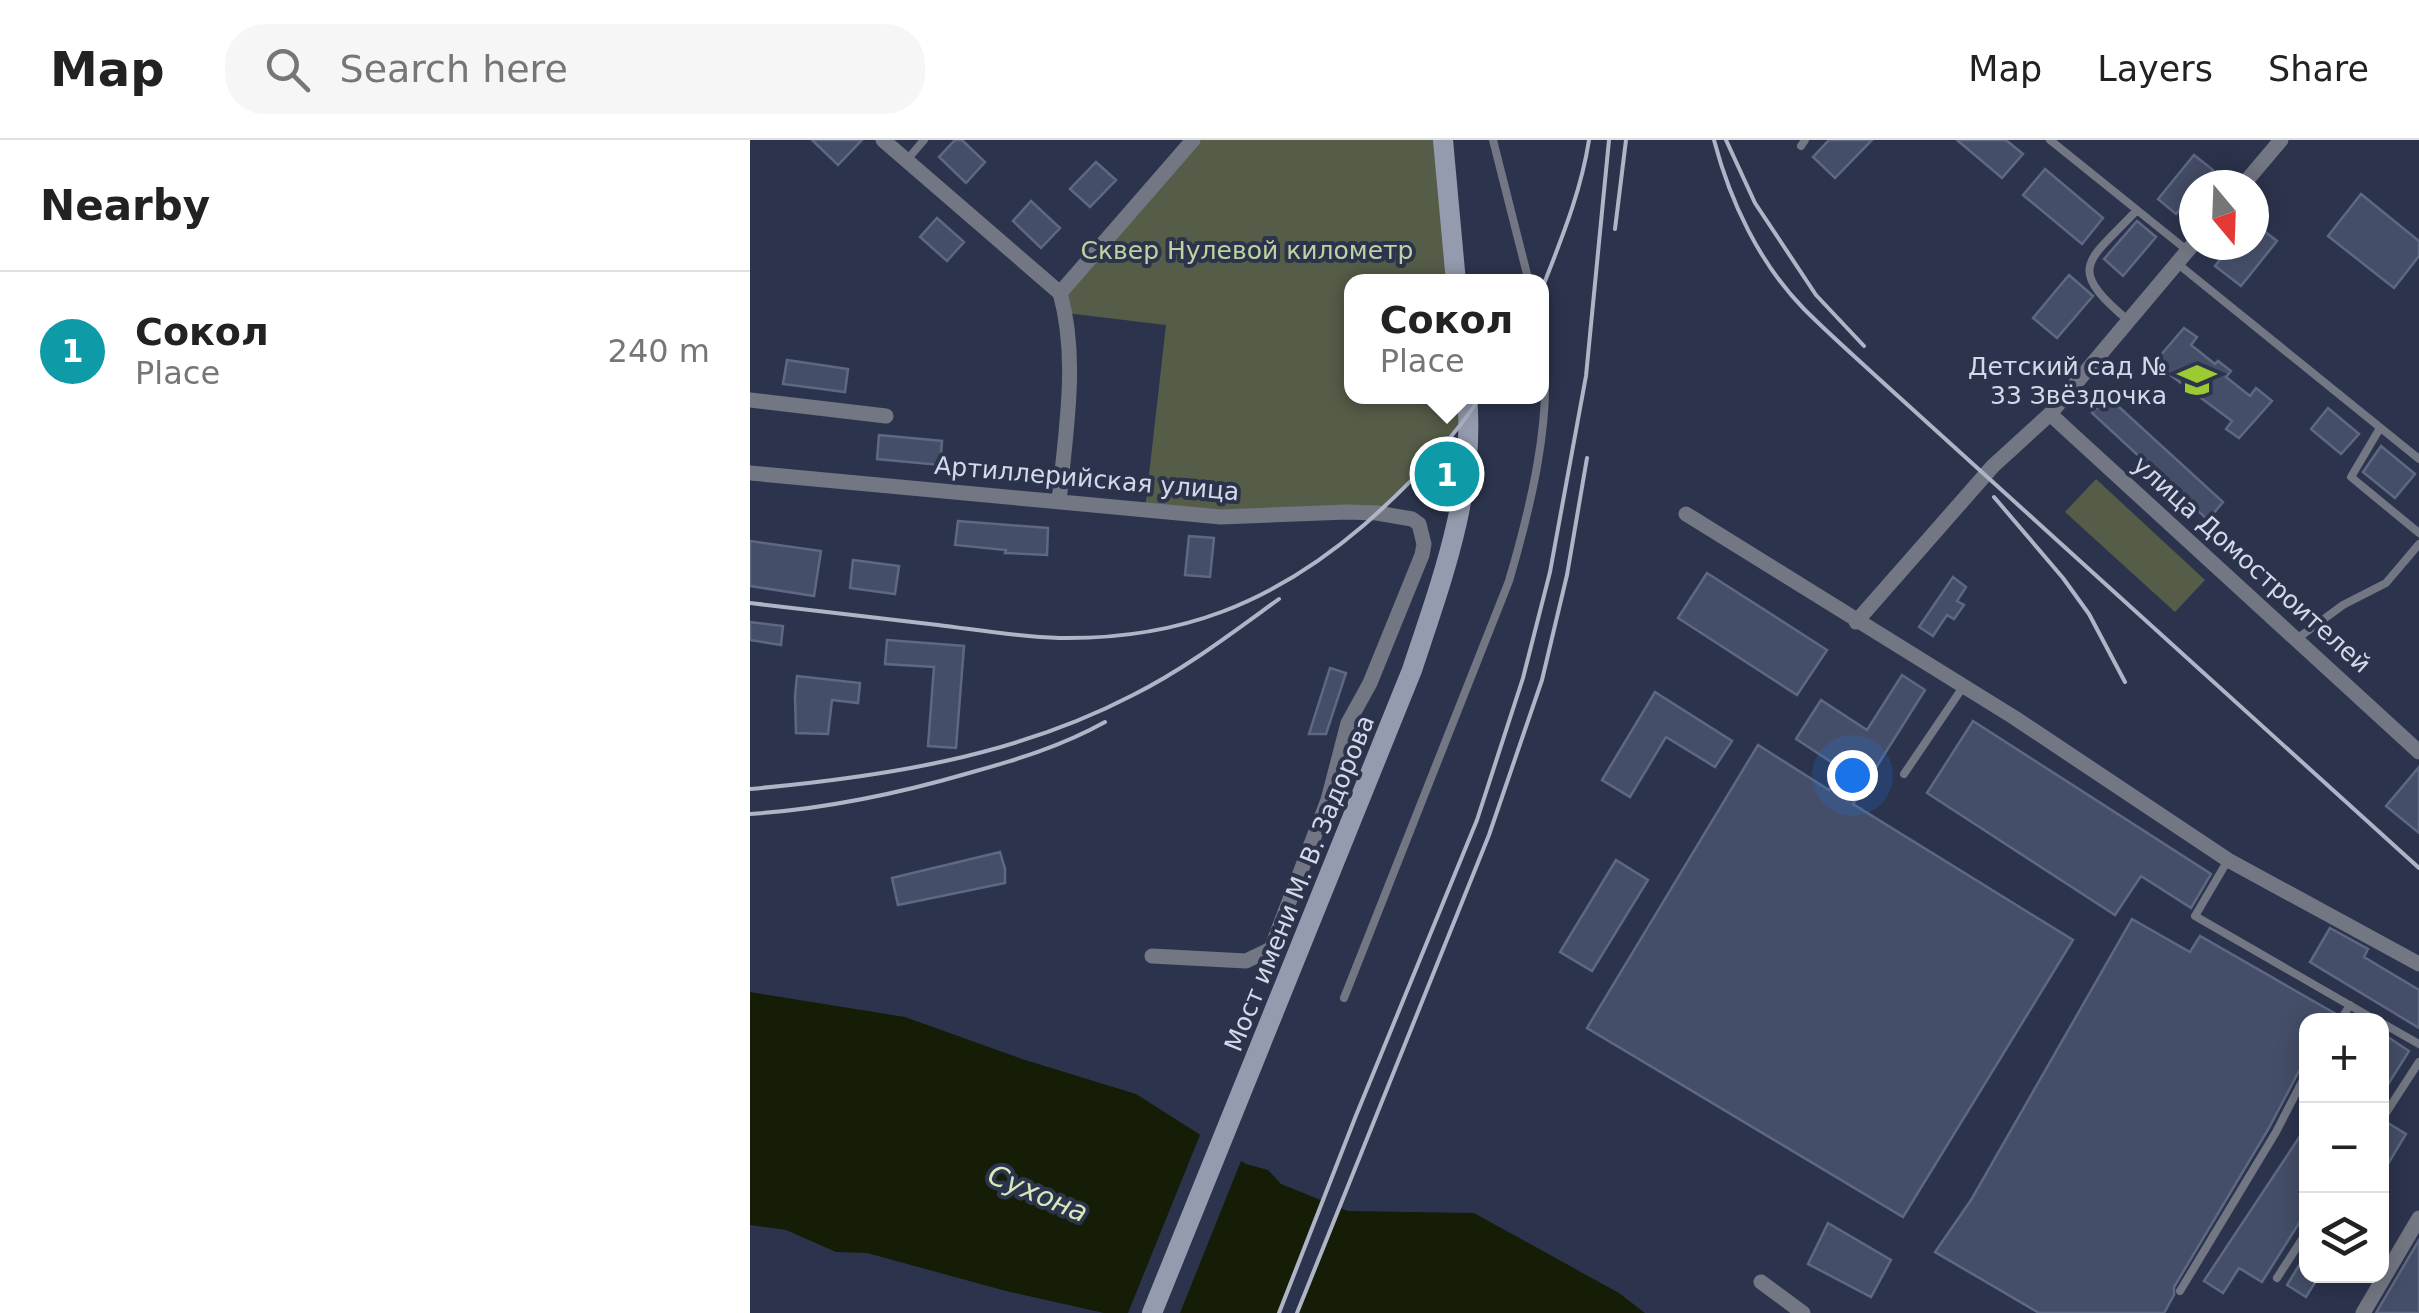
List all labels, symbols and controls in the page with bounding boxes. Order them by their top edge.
search box [225,24,925,114]
text: Map [50,41,165,97]
icon: search [260,42,315,97]
text: Search here [340,47,568,91]
text: Map [1968,49,2042,89]
text: Layers [2097,49,2213,89]
text: Share [2268,49,2369,89]
north arrow [2179,170,2269,260]
text: Nearby [40,181,210,230]
park label: Сквер Нулевой километр [1081,236,1413,265]
popup [1344,274,1549,404]
text: Сокол [1380,298,1513,342]
text: Сокол [135,310,269,354]
text: 1 [61,332,84,370]
text: 240 m [608,332,710,370]
text: Place [1380,342,1465,380]
place label: Детский сад № 33 Звёздочка [1968,352,2167,410]
text: Place [135,354,220,392]
school or university icon: Детский сад № 33 Звёздочка [2176,359,2218,401]
pin: 1 [1414,436,1480,512]
street label: улица Домостроителей [2127,450,2376,679]
street label: Артиллерийская улица [933,451,1241,506]
street label: Мост имени М. В. Задорова [1219,711,1380,1055]
your location [1827,750,1878,801]
map controls [2299,1013,2389,1283]
button: + [2299,1013,2389,1103]
button: − [2299,1103,2389,1193]
water label: Сухона [983,1158,1093,1229]
button: layers [2299,1193,2389,1283]

